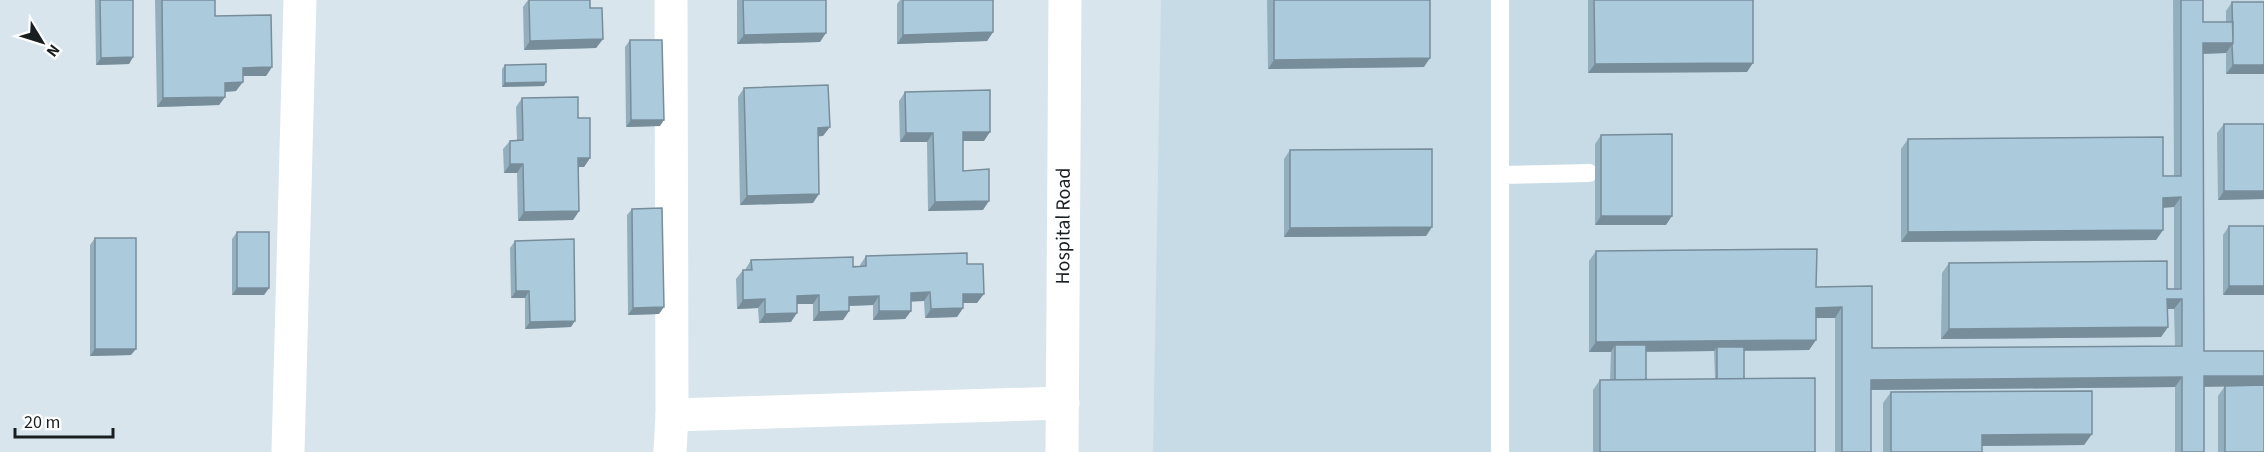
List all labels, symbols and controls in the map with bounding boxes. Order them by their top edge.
north arrow [12,12,72,72]
text: N [41,40,65,62]
street label: Hospital Road [1049,168,1078,284]
scale bar [15,401,112,439]
text: 20 m [24,410,60,435]

